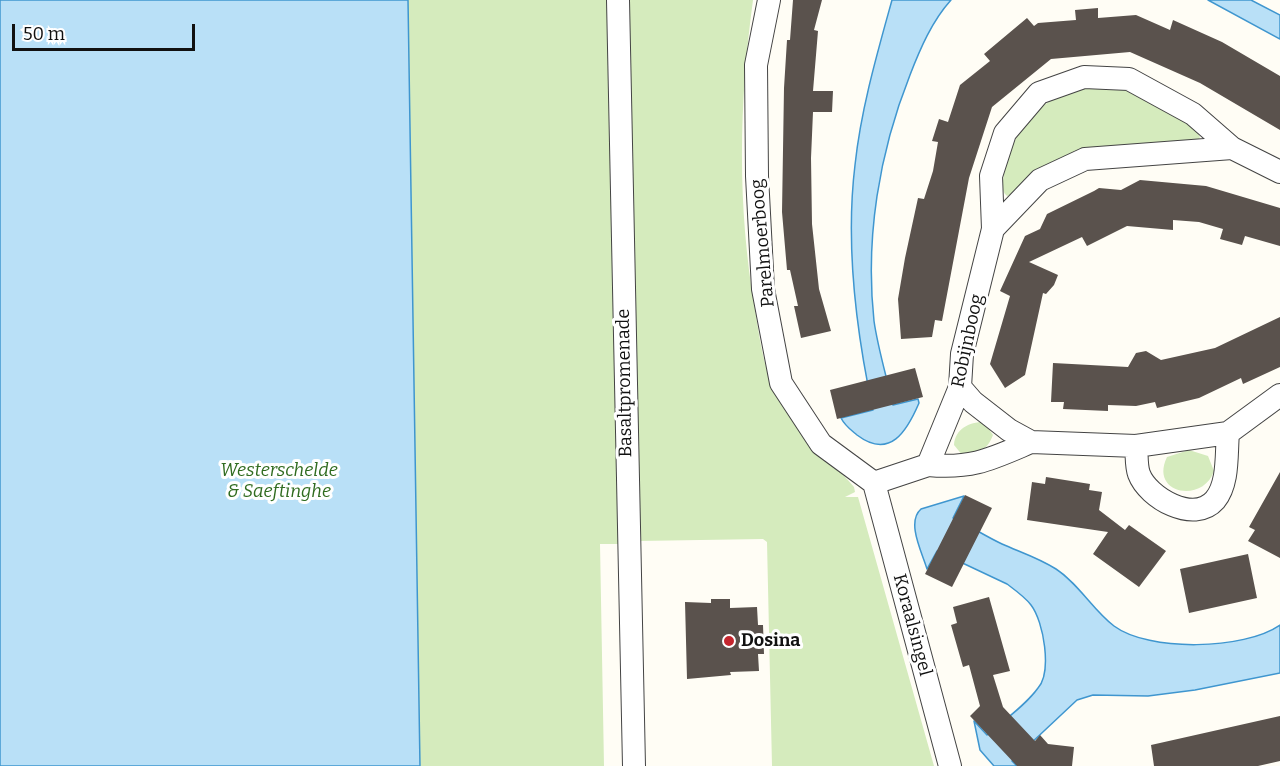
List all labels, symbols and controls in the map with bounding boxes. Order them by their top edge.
scale bar [15,12,198,50]
text: 50 m [23,23,65,45]
street label: Parelmoerboog [747,178,779,308]
street label: Robijnboog [948,292,988,390]
street label: Basaltpromenade [613,309,637,457]
park label: Westerschelde & Saeftinghe [220,460,338,502]
street label: Koraalsingel [888,572,936,678]
place label: Dosina [741,630,800,652]
marker: Dosina [722,634,736,648]

